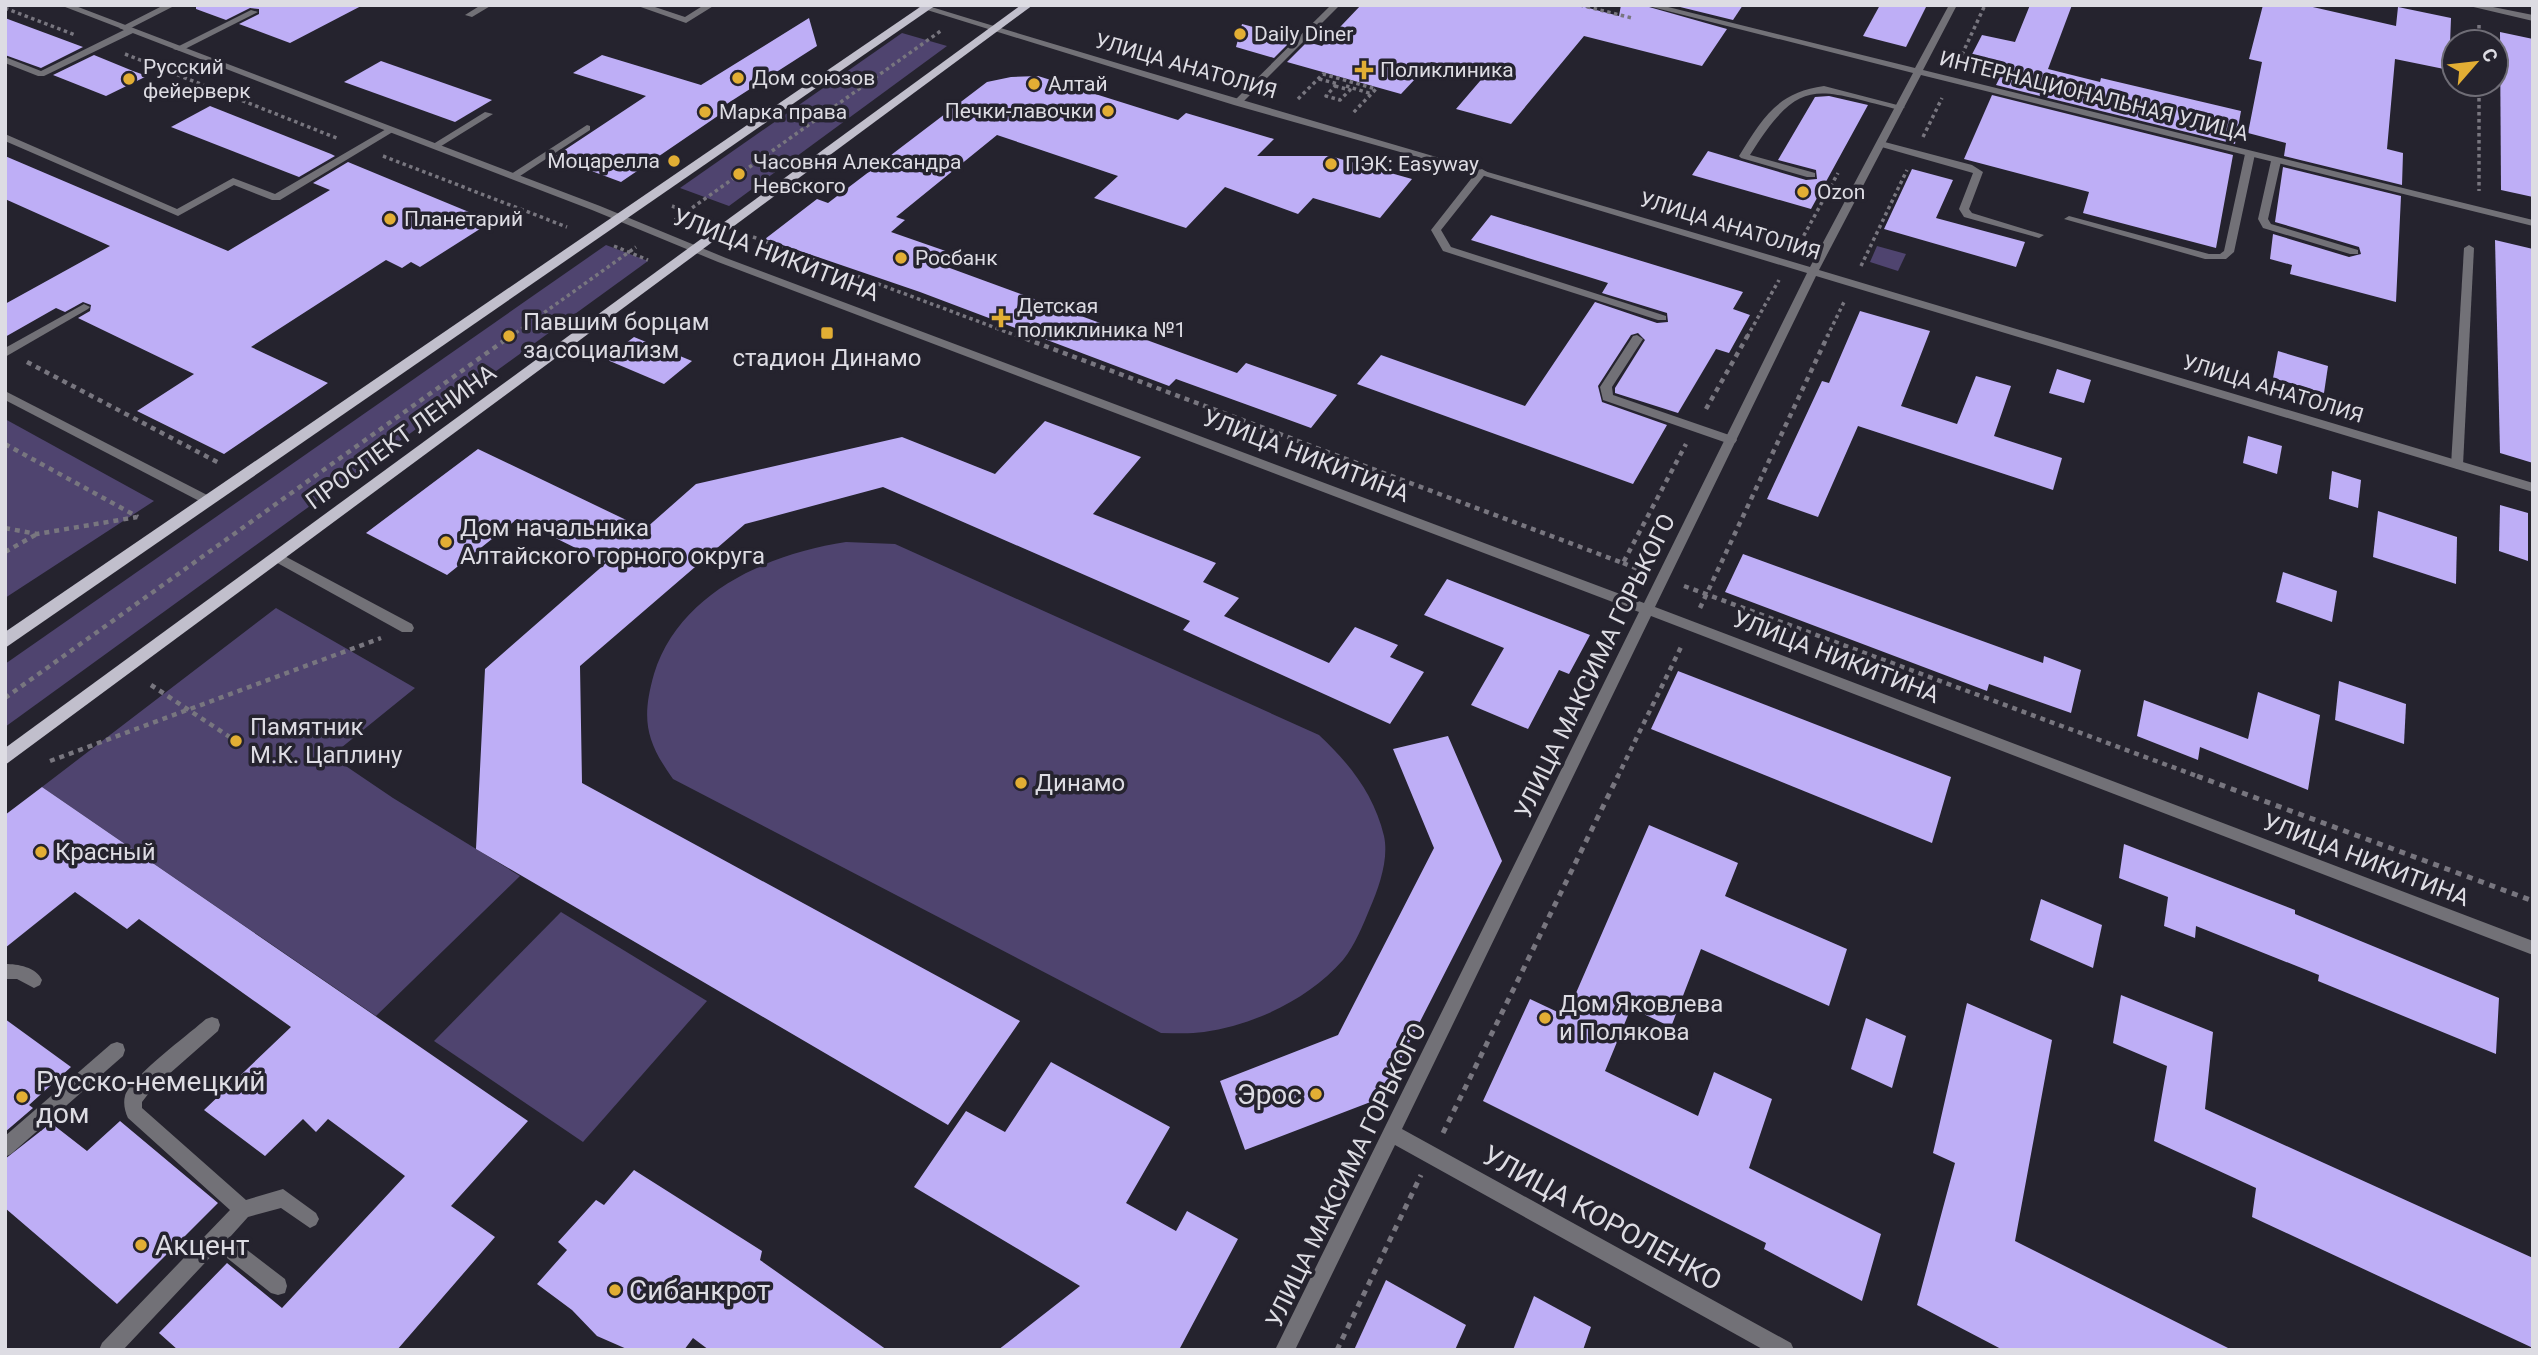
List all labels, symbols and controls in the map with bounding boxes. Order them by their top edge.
place label: Daily Diner [1254,22,1353,46]
marker: Daily Diner [1232,26,1248,42]
north arrow [2440,28,2510,98]
street label: УЛИЦА АНАТОЛИЯ [1092,29,1280,103]
text: С [2476,44,2503,66]
street label: ИНТЕРНАЦИОНАЛЬНАЯ УЛИЦА [1937,46,2251,146]
place label: Русский фейерверк [143,55,251,103]
place label: Поликлиника [1380,58,1514,82]
marker: Поликлиника [1354,60,1374,80]
place label: Дом союзов [752,66,875,90]
marker: Дом союзов [730,70,746,86]
marker: Русский фейерверк [121,71,137,87]
place label: Алтай [1048,72,1108,96]
marker: Алтай [1026,76,1042,92]
place label: Печки-лавочки [945,99,1094,123]
place label: Марка права [719,100,847,124]
marker: Печки-лавочки [1100,103,1116,119]
marker: Марка права [697,104,713,120]
place label: Моцарелла [547,149,660,173]
place label: Часовня Александра Невского [753,150,961,198]
place label: ПЭК: Easyway [1345,152,1479,176]
marker: Моцарелла [666,153,682,169]
marker: ПЭК: Easyway [1323,156,1339,172]
marker: Часовня Александра Невского [731,166,747,182]
place label: Ozon [1817,180,1865,204]
marker: Ozon [1795,184,1811,200]
street label: УЛИЦА АНАТОЛИЯ [1637,187,1823,265]
street label: УЛИЦА НИКИТИНА [669,203,883,307]
place label: Планетарий [404,207,523,231]
marker: Планетарий [382,211,398,227]
place label: Росбанк [915,246,998,270]
marker: Росбанк [893,250,909,266]
place label: Детская поликлиника №1 [1017,294,1186,342]
place label: Павшим борцам за социализм [523,308,709,364]
marker: Детская поликлиника №1 [991,308,1011,328]
marker: стадион Динамо [819,325,835,341]
marker: Павшим борцам за социализм [501,328,517,344]
place label: стадион Динамо [732,344,922,372]
street label: УЛИЦА АНАТОЛИЯ [2180,350,2366,428]
street label: ПРОСПЕКТ ЛЕНИНА [300,358,502,515]
street label: УЛИЦА НИКИТИНА [1199,404,1413,508]
street label: УЛИЦА МАКСИМА ГОРЬКОГО [1509,509,1681,823]
place label: Дом начальника Алтайского горного округа [460,514,765,570]
marker: Дом начальника Алтайского горного округа [438,534,454,550]
street label: УЛИЦА НИКИТИНА [1729,605,1943,709]
place label: Памятник М.К. Цаплину [250,713,403,769]
marker: Памятник М.К. Цаплину [228,733,244,749]
place label: Динамо [1035,769,1125,797]
marker: Динамо [1013,775,1029,791]
street label: УЛИЦА НИКИТИНА [2259,808,2473,912]
place label: Красный [55,838,156,866]
marker: Красный [33,844,49,860]
place label: Дом Яковлева и Полякова [1559,990,1723,1046]
marker: Дом Яковлева и Полякова [1537,1010,1553,1026]
street label: УЛИЦА МАКСИМА ГОРЬКОГО [1260,1018,1432,1332]
place label: Русско-немецкий дом [36,1065,265,1130]
place label: Эрос [1237,1078,1302,1111]
marker: Эрос [1308,1086,1324,1102]
marker: Русско-немецкий дом [14,1089,30,1105]
street label: УЛИЦА КОРОЛЕНКО [1477,1138,1727,1298]
place label: Акцент [155,1229,249,1262]
marker: Акцент [133,1237,149,1253]
place label: Сибанкрот [629,1274,770,1307]
marker: Сибанкрот [607,1282,623,1298]

